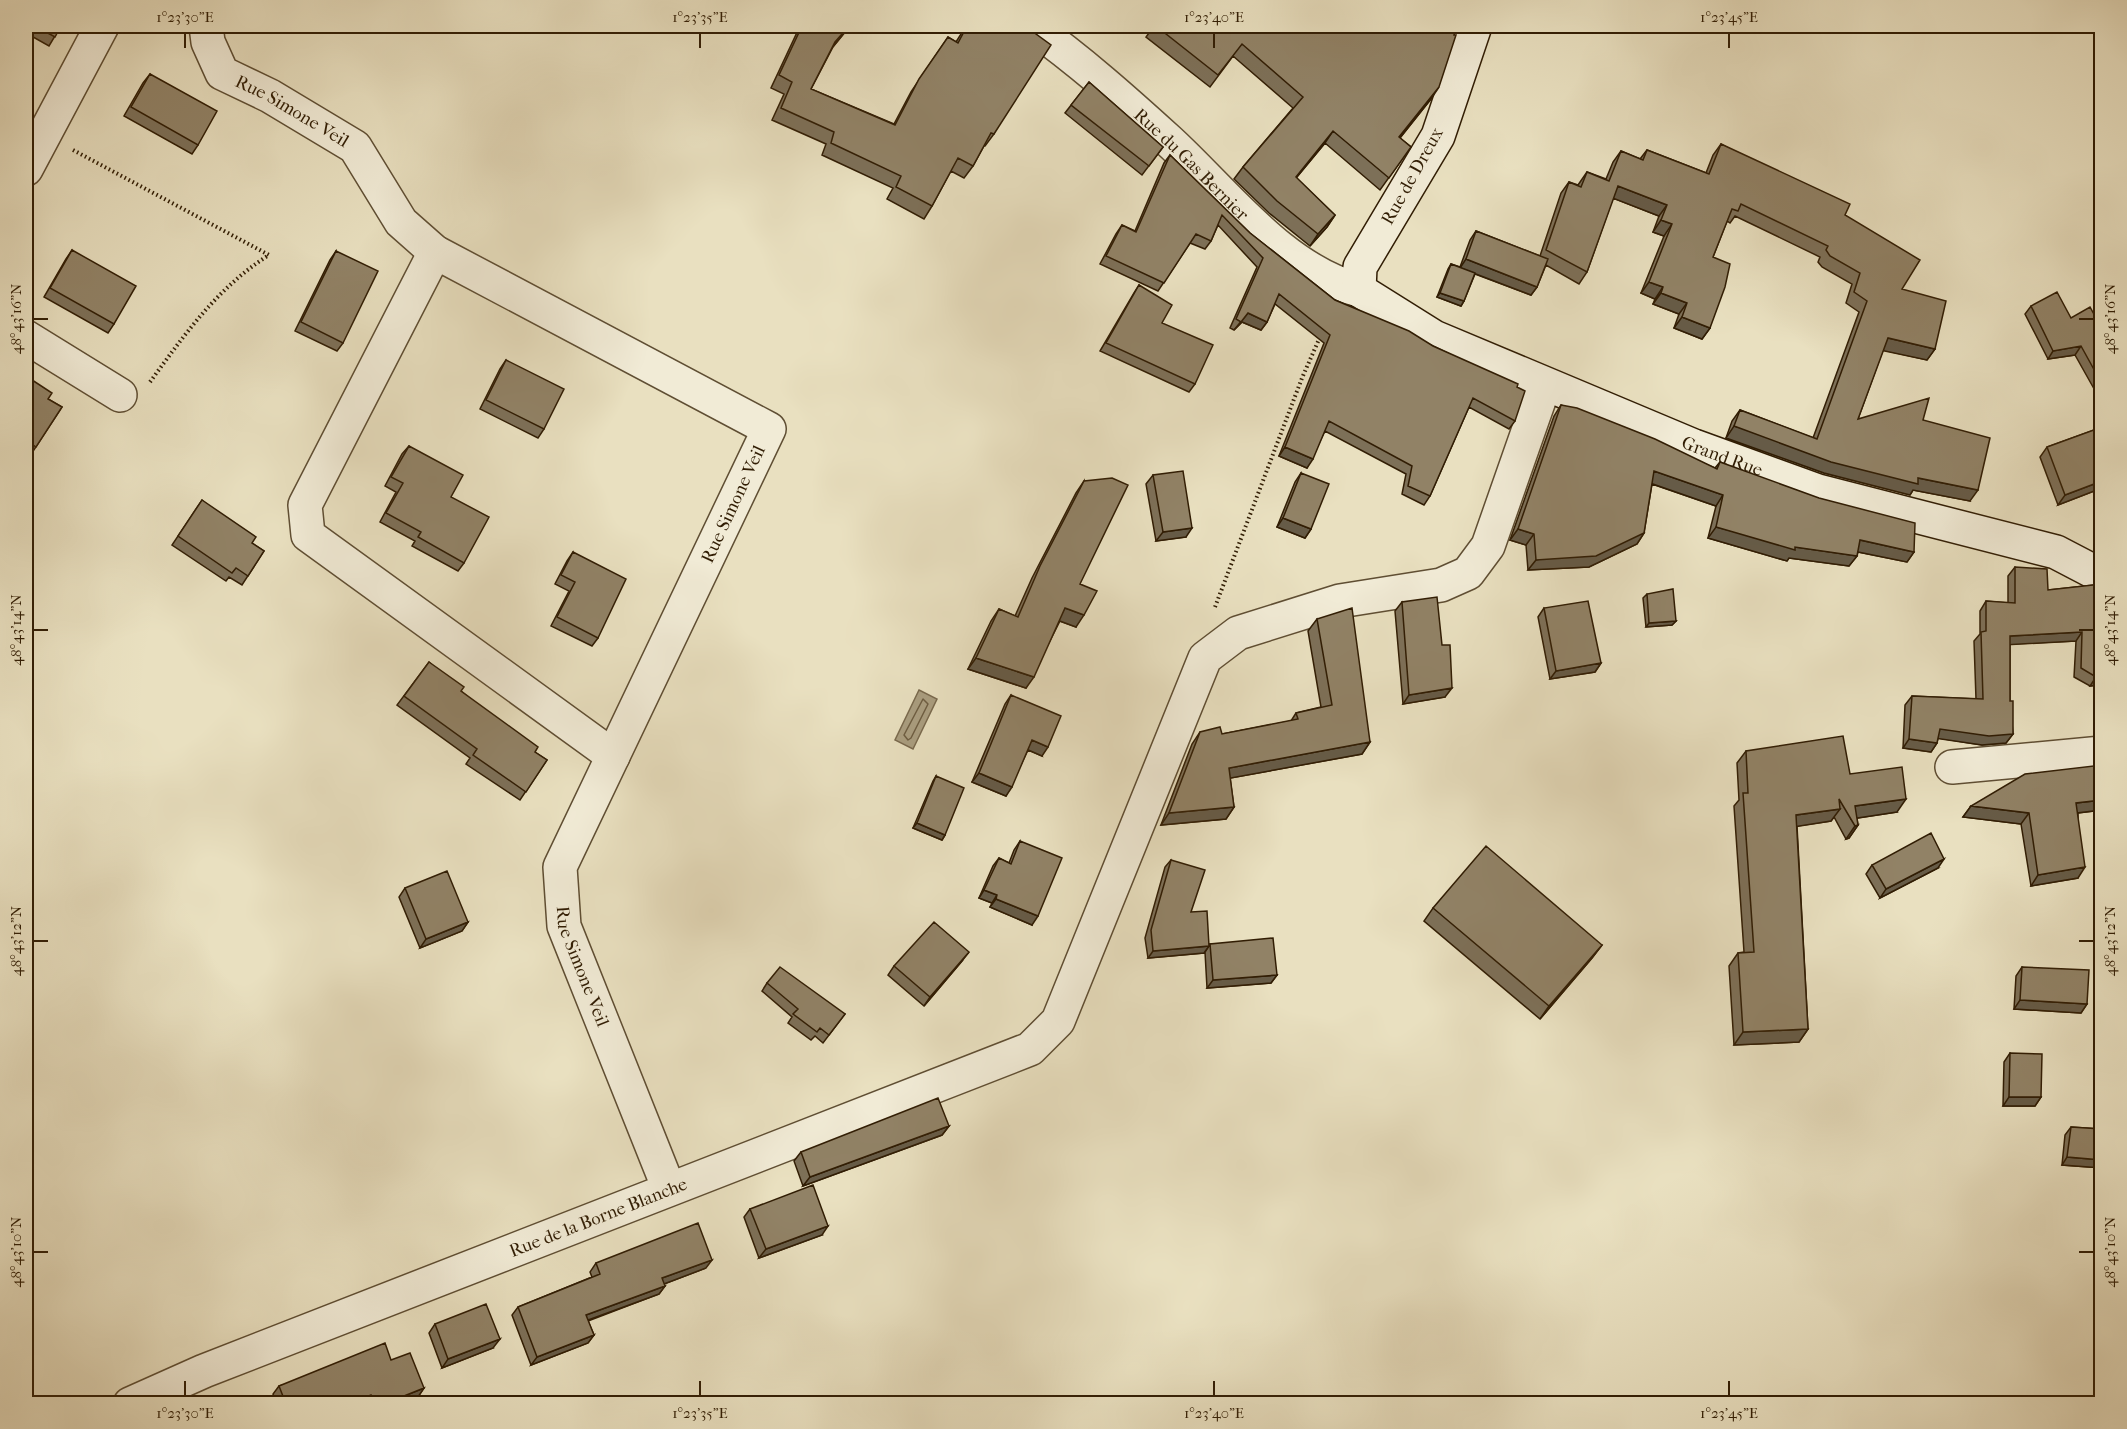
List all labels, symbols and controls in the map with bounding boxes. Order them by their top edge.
text: 1°23'30"E [156,8,214,26]
text: 1°23'35"E [672,8,728,26]
text: 1°23'40"E [1184,8,1244,26]
text: 1°23'45"E [1700,8,1758,26]
street label: Rue Simone Veil [232,71,353,152]
street label: Rue du Gas Bernier [1129,104,1253,225]
street label: Rue de Dreux [1377,123,1448,229]
text: 48°43'16"N [7,283,25,354]
text: 48°43'16"N [2101,283,2119,354]
street label: Grand Rue [1678,432,1765,481]
street label: Rue Simone Veil [697,442,770,566]
text: 48°43'14"N [7,594,25,666]
text: 48°43'14"N [2101,594,2119,666]
text: 48°43'12"N [7,905,25,976]
text: 48°43'12"N [2101,905,2119,976]
street label: Rue Simone Veil [552,906,613,1030]
street label: Rue de la Borne Blanche [506,1174,690,1262]
text: 48°43'10"N [7,1216,25,1287]
text: 48°43'10"N [2101,1216,2119,1287]
text: 1°23'30"E [156,1404,214,1422]
text: 1°23'35"E [672,1404,728,1422]
text: 1°23'40"E [1184,1404,1244,1422]
text: 1°23'45"E [1700,1404,1758,1422]

